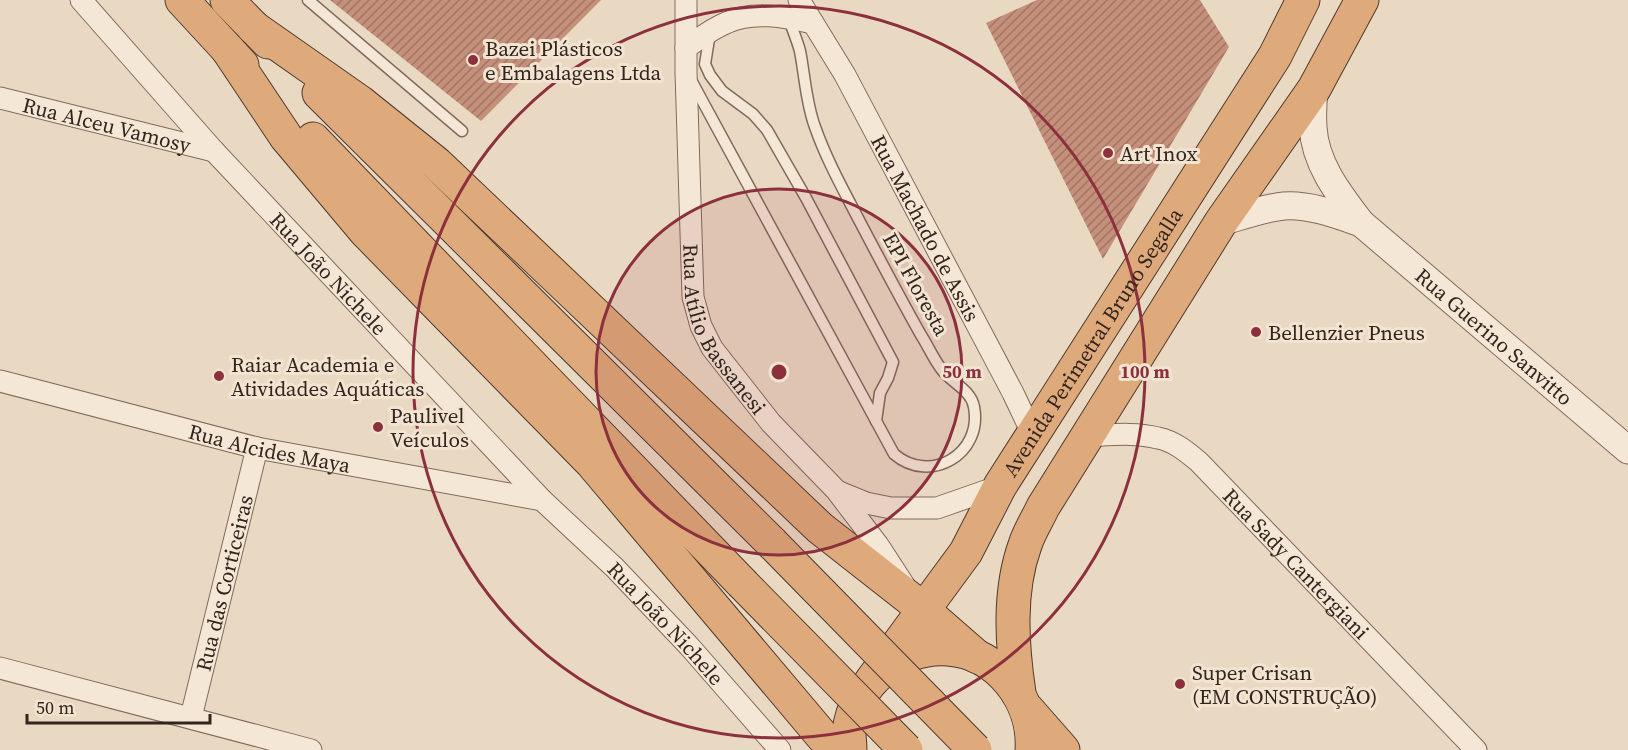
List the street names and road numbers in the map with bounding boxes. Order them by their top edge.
street label: Rua Alceu Vamosy [20,90,194,159]
street label: Rua Machado de Assis [865,130,987,326]
street label: Avenida Perimetral Bruno Segalla [995,202,1189,482]
street label: Rua João Nichele [264,205,394,341]
street label: EPI Floresta [876,227,956,341]
street label: Rua Atílio Bassanesi [677,243,773,420]
street label: Rua Guerino Sanvitto [1409,261,1579,412]
street label: Rua Alcides Maya [186,416,353,479]
street label: Rua Sady Cantergiani [1217,481,1376,645]
street label: Rua das Corticeiras [188,492,259,674]
street label: Rua João Nichele [601,555,731,691]

